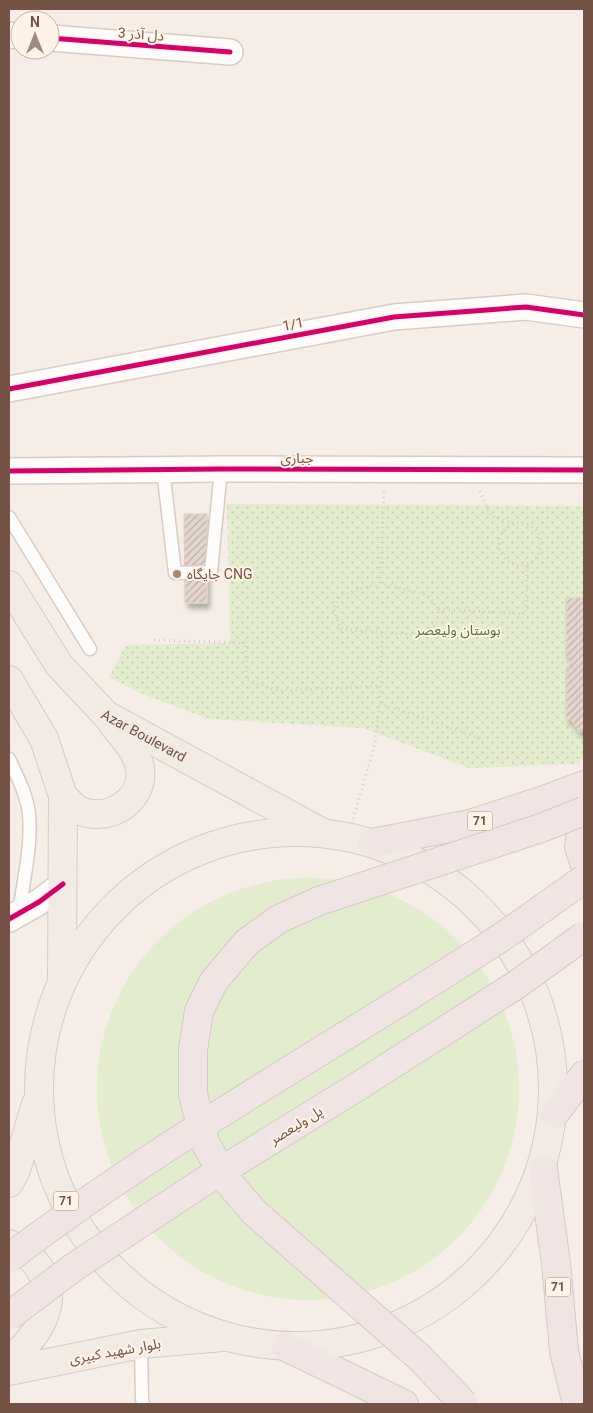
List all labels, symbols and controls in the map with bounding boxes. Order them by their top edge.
north arrow [10,10,60,60]
text: N [30,14,40,30]
street label: دل آذر 3 [117,24,165,45]
street label: 1/1 [281,314,305,334]
street label: جباری [281,450,313,467]
place label: جایگاه CNG [187,566,252,582]
marker: جایگاه CNG [171,568,183,580]
park label: بوستان ولیعصر [415,622,501,639]
street label: Azar Boulevard [99,706,189,765]
road number: 71 [468,811,492,830]
street label: پل ولیعصر [266,1103,326,1150]
road number: 71 [54,1192,78,1210]
road number: 71 [546,1277,570,1296]
street label: بلوار شهید کبیری [68,1335,162,1368]

